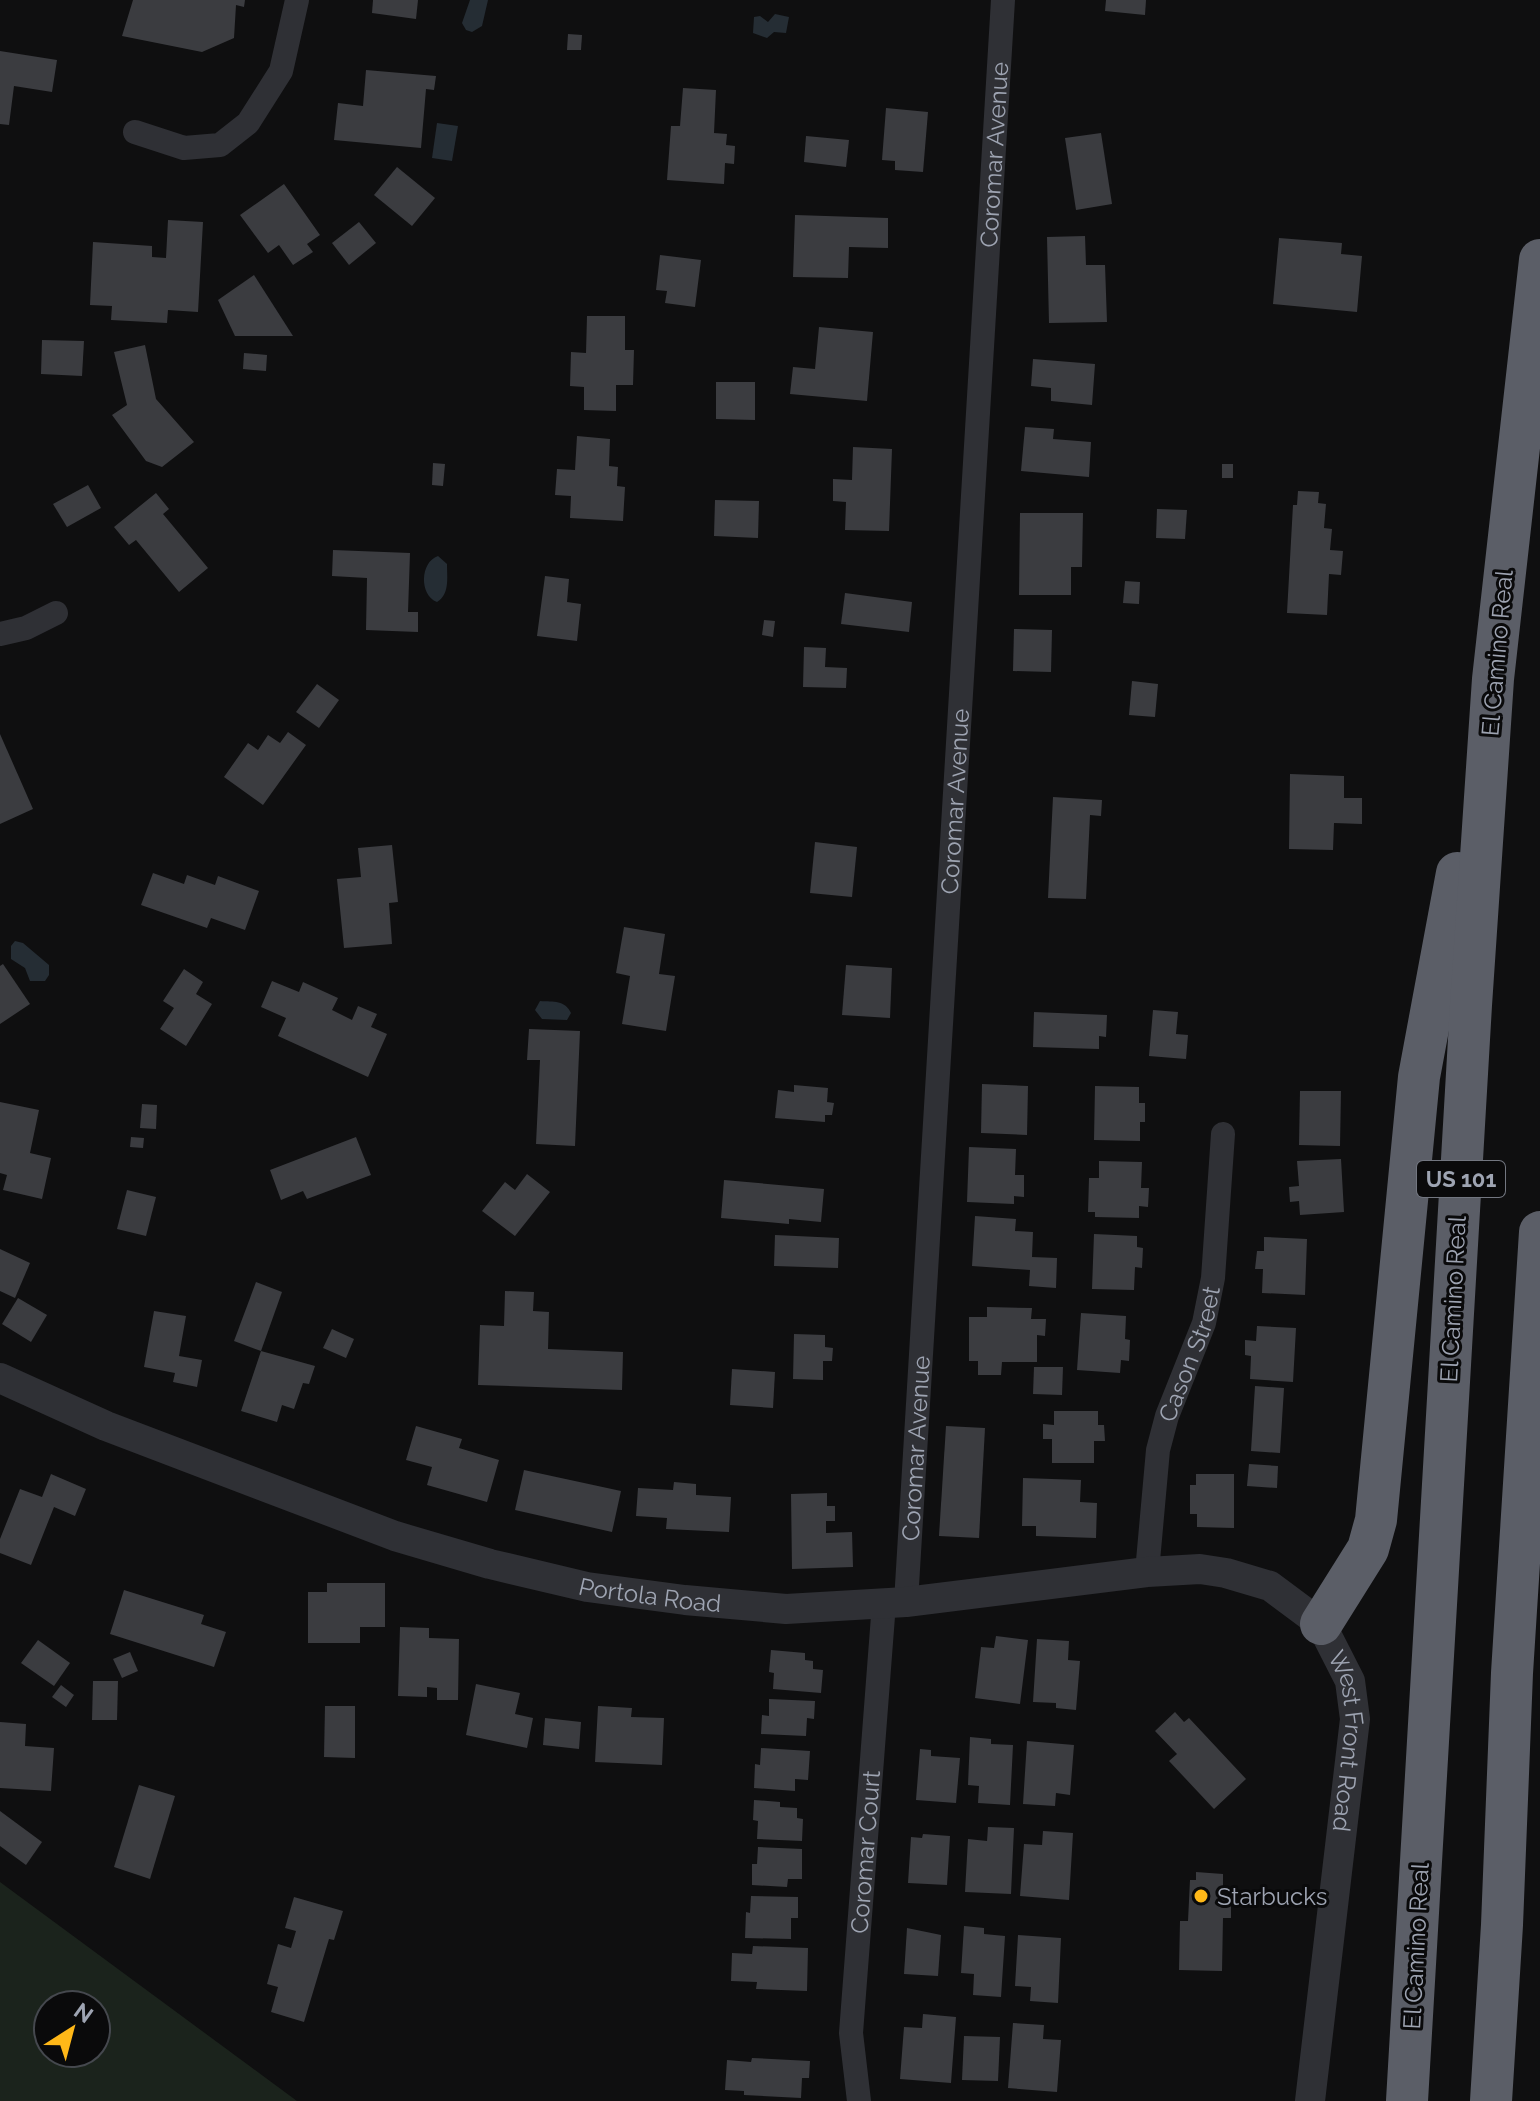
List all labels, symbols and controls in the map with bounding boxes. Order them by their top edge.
street label: Coromar Avenue [974,61,1014,248]
street label: El Camino Real [1475,568,1519,737]
street label: Coromar Avenue [934,708,975,895]
road number: US 101 [1417,1161,1505,1197]
street label: El Camino Real [1434,1215,1472,1383]
street label: Cason Street [1152,1284,1226,1426]
street label: Coromar Avenue [895,1355,935,1542]
street label: Portola Road [576,1571,722,1618]
street label: West Front Road [1322,1645,1370,1833]
street label: Coromar Court [844,1769,886,1935]
street label: El Camino Real [1397,1862,1435,2030]
place label: Starbucks [1217,1882,1327,1911]
marker: Starbucks [1192,1887,1210,1905]
north arrow [32,1989,112,2069]
text: N [69,1997,98,2028]

